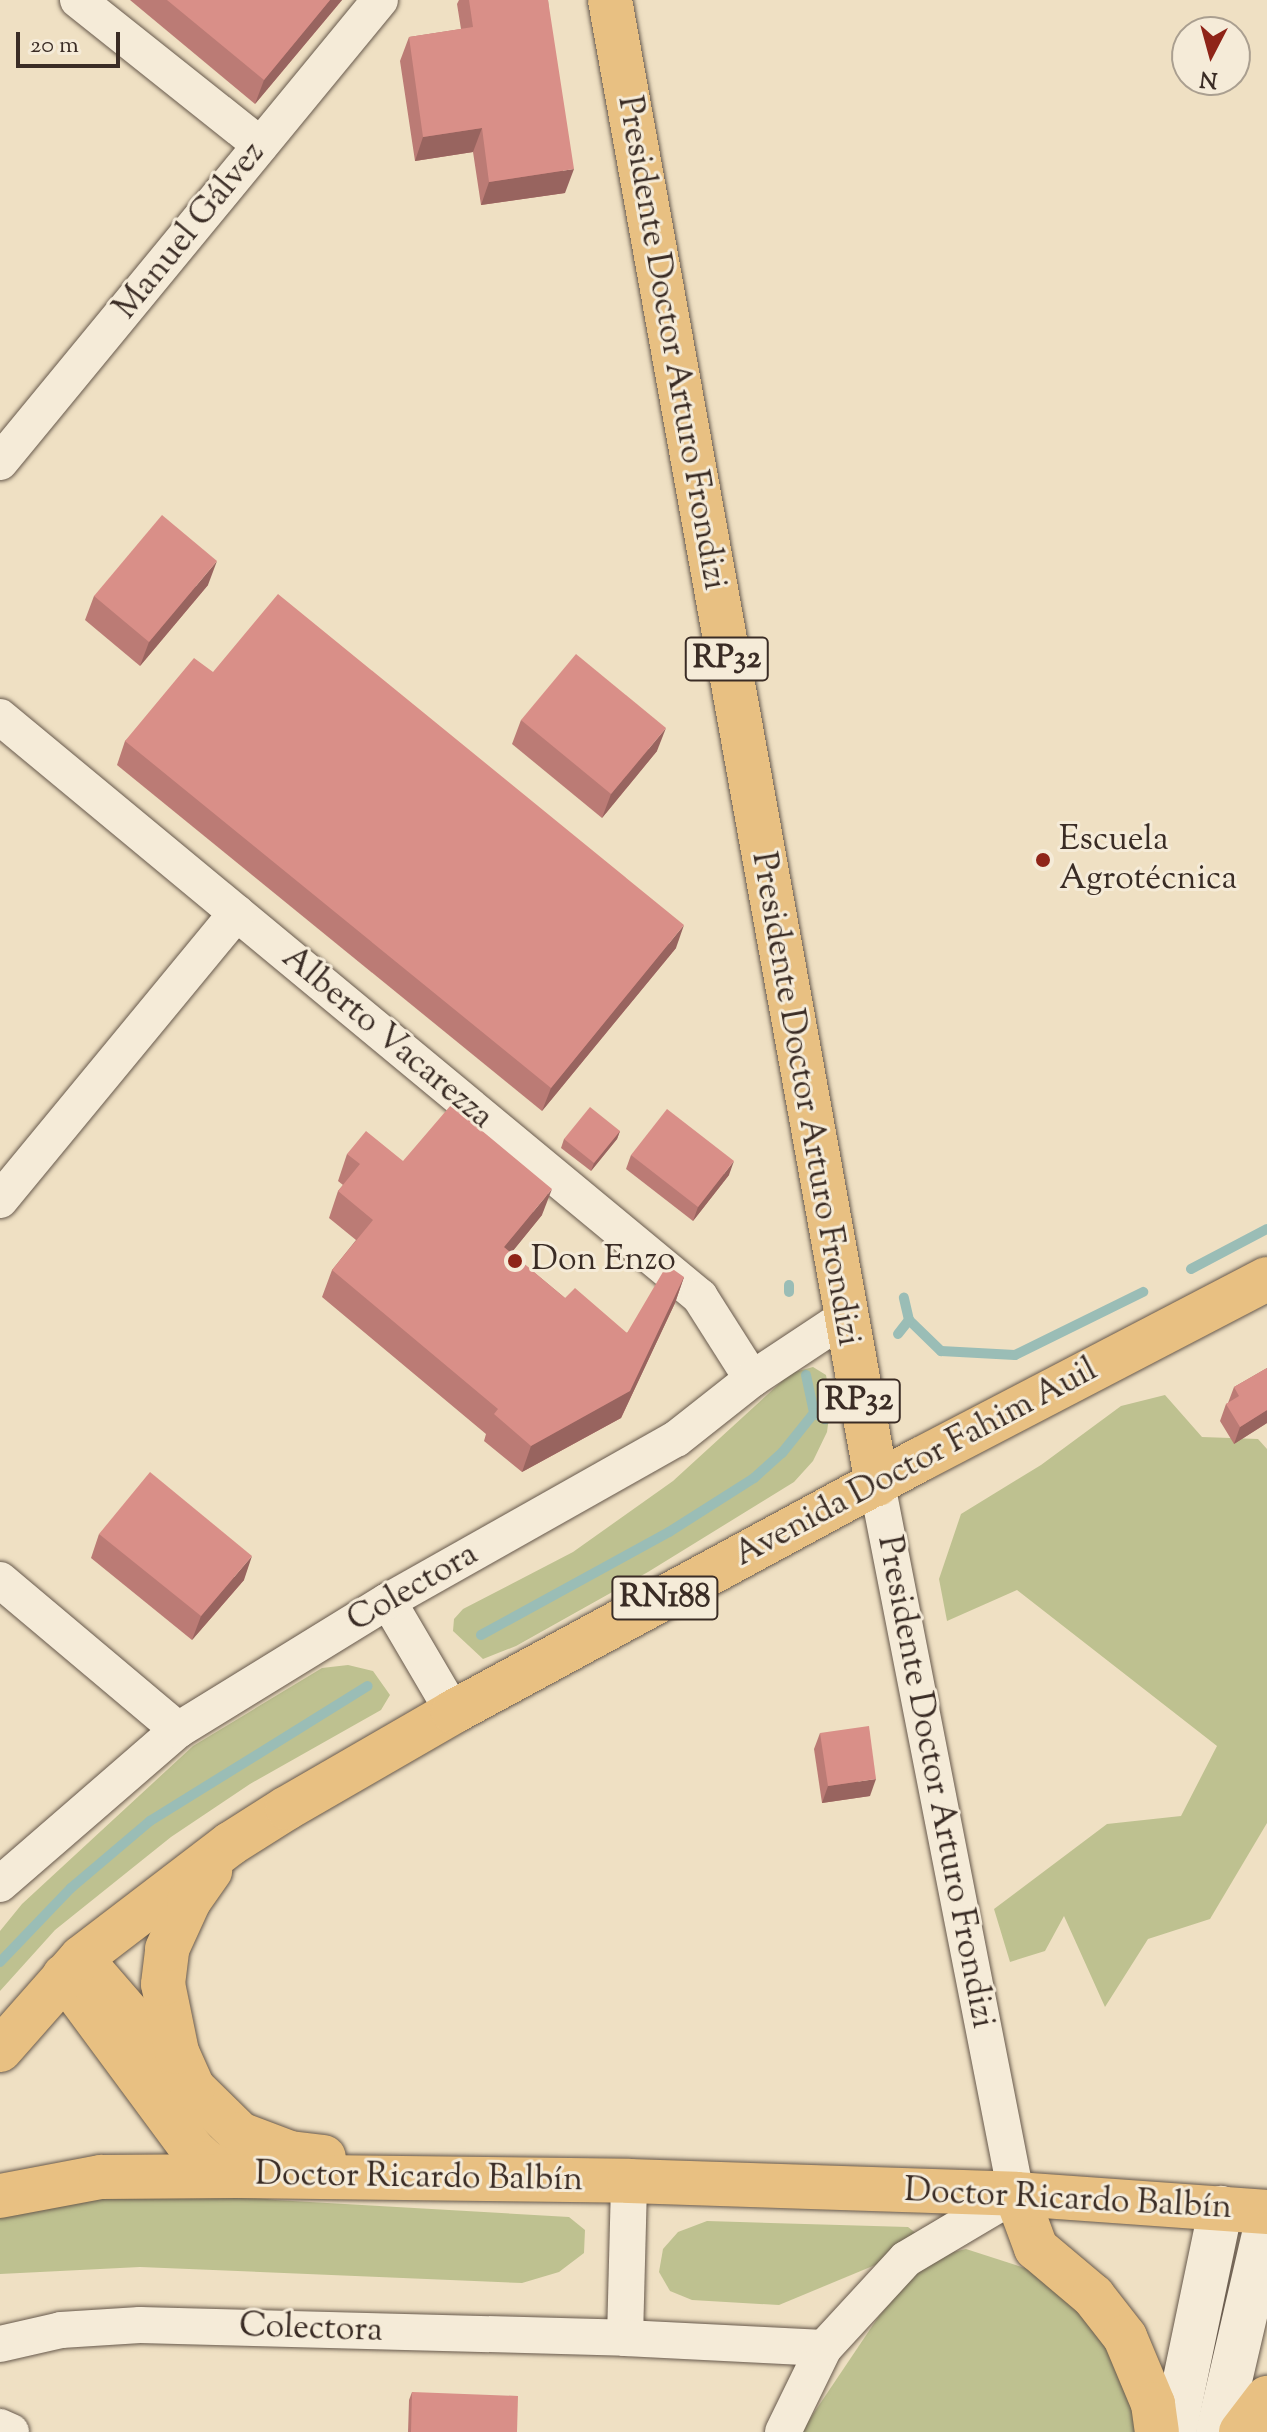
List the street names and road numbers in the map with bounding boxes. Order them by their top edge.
street label: Presidente Doctor Arturo Frondizi [607,93,735,593]
street label: Manuel Gálvez [106,134,274,328]
road number: RP32 [683,631,771,687]
street label: Presidente Doctor Arturo Frondizi [741,849,869,1349]
street label: Alberto Vacarezza [273,938,501,1138]
street label: Avenida Doctor Fahim Auil [728,1350,1104,1576]
road number: RP32 [815,1373,903,1429]
street label: Presidente Doctor Arturo Frondizi [867,1532,1003,2032]
street label: Colectora [341,1534,485,1642]
road number: RN188 [611,1570,719,1626]
street label: Doctor Ricardo Balbín [255,2155,583,2201]
street label: Doctor Ricardo Balbín [903,2171,1233,2229]
street label: Colectora [238,2306,384,2352]

